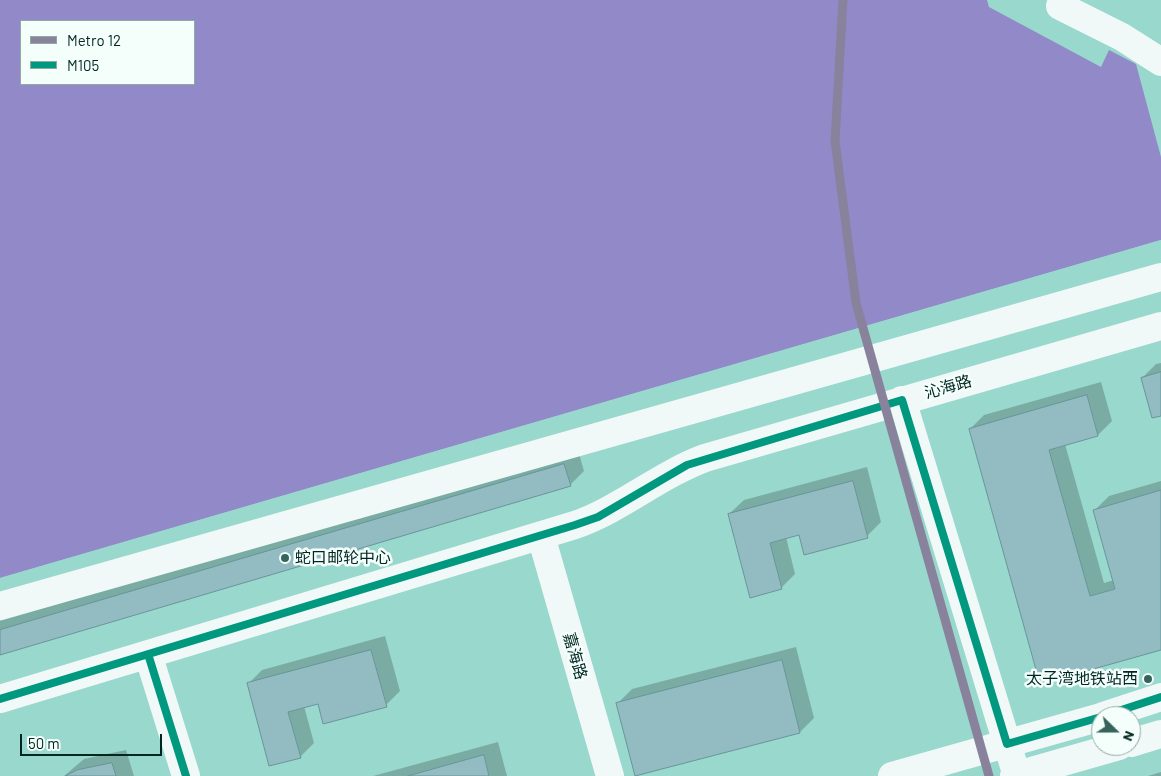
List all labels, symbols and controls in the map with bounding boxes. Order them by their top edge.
legend [20,20,195,85]
text: Metro 12 [67,31,121,49]
text: M105 [67,56,99,74]
street label: 沁海路 [922,371,974,403]
place label: 蛇口邮轮中心 [295,548,391,568]
marker: 蛇口邮轮中心 [279,552,291,564]
street label: 嘉海路 [559,630,591,682]
place label: 太子湾地铁站西 [1026,669,1138,689]
marker: 太子湾地铁站西 [1142,673,1154,685]
north arrow [1091,706,1141,756]
scale bar [22,724,165,756]
text: N [1120,729,1139,744]
text: 50 m [28,734,60,752]

